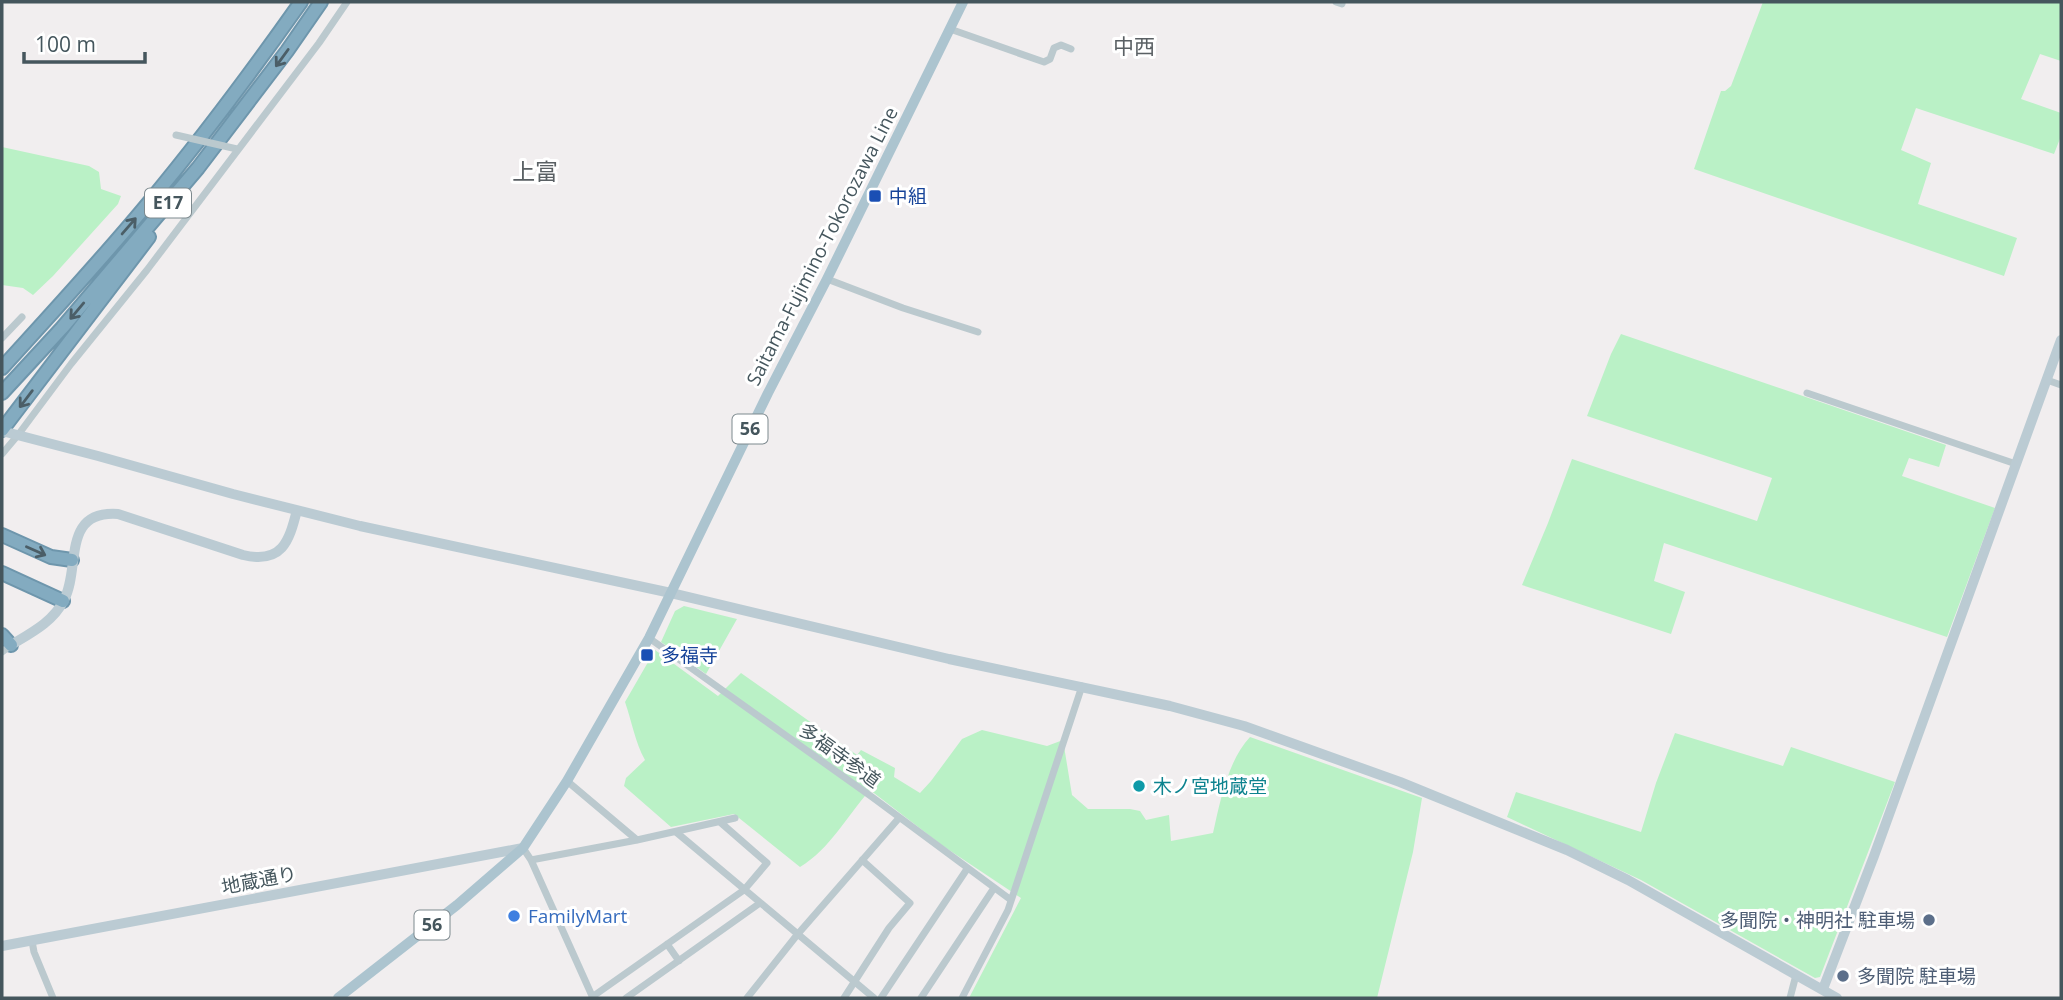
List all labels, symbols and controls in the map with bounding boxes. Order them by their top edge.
scale bar [24,21,145,65]
text: 100 m [35,30,96,58]
district label: 中西 [1113,32,1155,60]
one-way arrow [274,48,289,67]
street label: Saitama-Fujimino-Tokorozawa Line [740,102,904,390]
district label: 上富 [512,155,558,187]
place label: 中組 [889,183,927,209]
road number: E17 [145,188,191,218]
marker: 中組 [867,188,883,204]
one-way arrow [121,217,137,235]
one-way arrow [69,301,85,319]
one-way arrow [18,390,33,408]
road number: 56 [732,414,768,444]
one-way arrow [25,545,46,558]
place label: 多福寺 [661,642,718,668]
marker: 多福寺 [639,647,655,663]
street label: 多福寺参道 [794,717,886,793]
place label: 木ノ宮地蔵堂 [1153,773,1267,799]
marker: 木ノ宮地蔵堂 [1131,778,1147,794]
street label: 地蔵通り [219,860,299,900]
place label: FamilyMart [528,903,627,929]
place label: 多聞院・神明社 駐車場 [1720,907,1915,933]
marker: FamilyMart [506,908,522,924]
road number: 56 [414,910,450,940]
marker: 多聞院・神明社 駐車場 [1921,912,1937,928]
place label: 多聞院 駐車場 [1857,963,1976,989]
marker: 多聞院 駐車場 [1835,968,1851,984]

